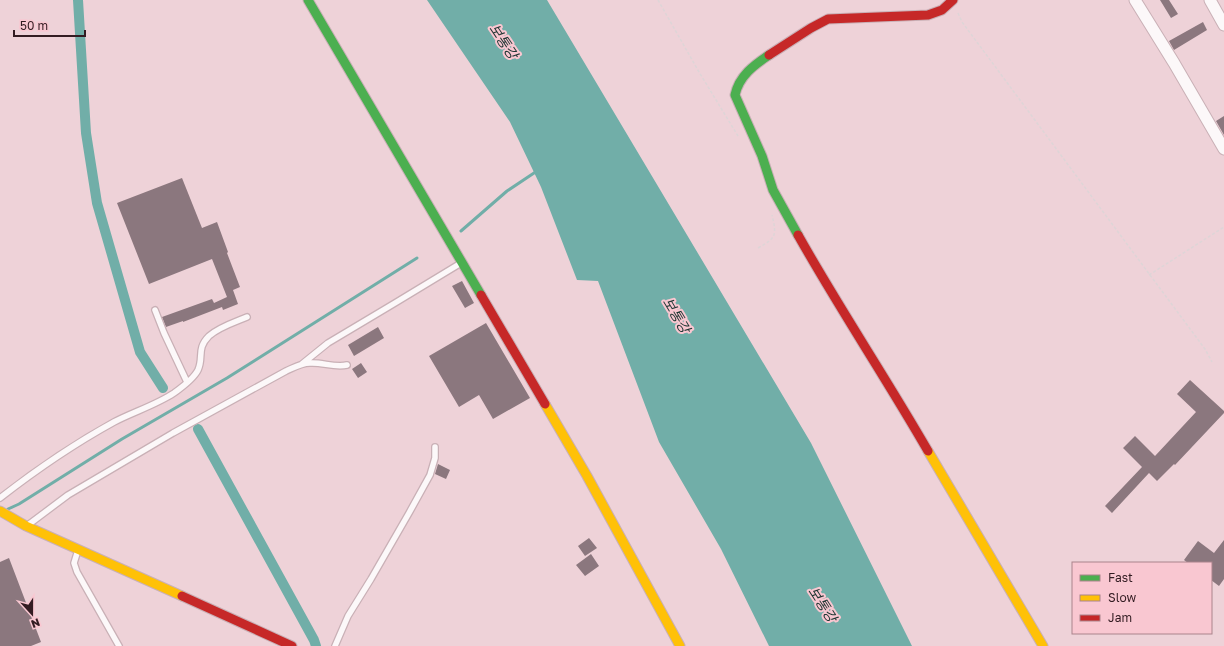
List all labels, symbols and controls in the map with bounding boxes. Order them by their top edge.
scale bar [14,12,85,38]
text: 50 m [20,18,48,33]
water label: 보통강 [486,20,523,64]
water label: 보통강 [660,294,695,338]
legend [1072,562,1212,634]
text: Fast [1108,570,1133,585]
water label: 보통강 [805,583,842,627]
text: Slow [1108,590,1136,605]
north arrow [12,594,52,634]
text: Jam [1108,610,1132,625]
text: N [30,616,42,631]

